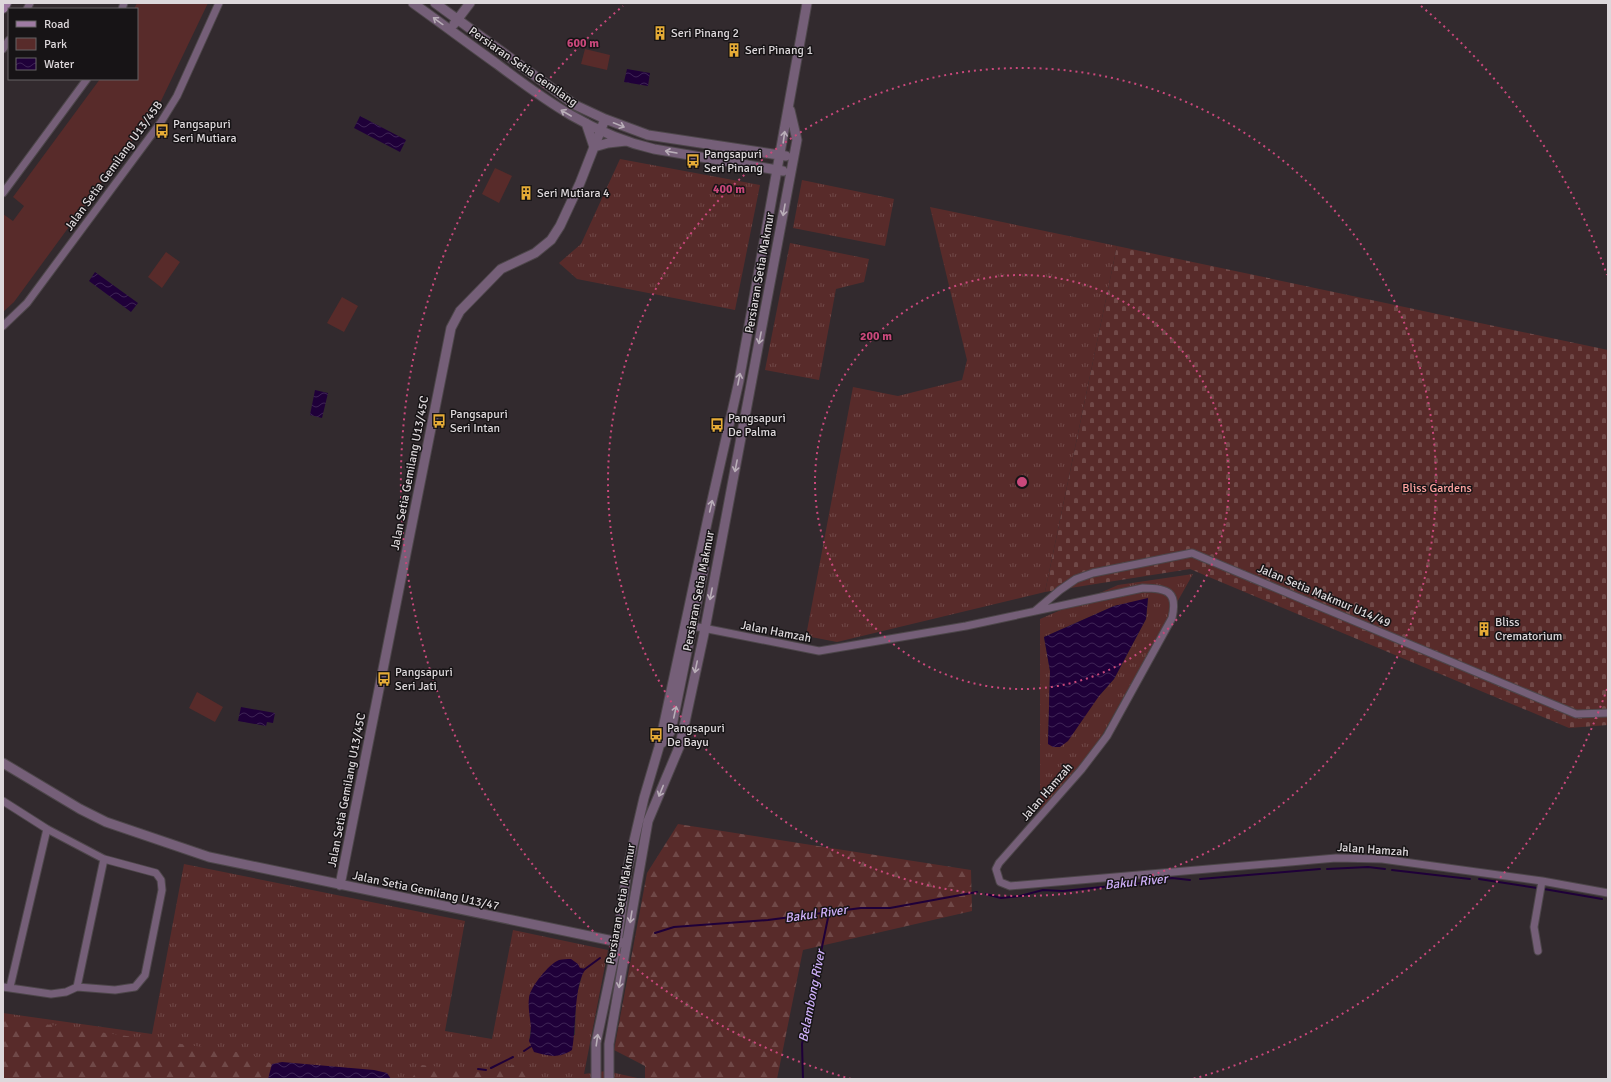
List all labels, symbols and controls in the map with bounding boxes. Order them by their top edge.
legend [8,8,138,80]
text: Road [44,17,70,32]
one-way arrow [432,17,443,25]
street label: Persiaran Setia Gemilang [466,24,580,110]
building icon: Seri Pinang 2 [652,25,668,41]
place label: Seri Pinang 2 [671,26,739,41]
text: 600 m [567,36,599,51]
text: Park [44,37,67,52]
building icon: Seri Pinang 1 [726,42,742,58]
place label: Seri Pinang 1 [745,43,813,58]
text: Water [44,57,75,72]
street label: Jalan Setia Gemilang U13/45B [62,98,166,234]
one-way arrow [560,109,572,117]
place label: Pangsapuri Seri Mutiara [173,117,236,146]
one-way arrow [612,121,624,129]
bus stop icon: Pangsapuri Seri Mutiara [154,123,170,139]
one-way arrow [780,130,788,143]
place label: Pangsapuri Seri Pinang [704,147,763,176]
one-way arrow [665,148,678,156]
bus stop icon: Pangsapuri Seri Pinang [685,153,701,169]
text: 400 m [713,182,745,197]
building icon: Seri Mutiara 4 [518,185,534,201]
place label: Seri Mutiara 4 [537,186,610,201]
one-way arrow [779,204,787,217]
street label: Persiaran Setia Makmur [742,211,778,335]
text: 200 m [860,329,892,344]
one-way arrow [756,331,764,344]
one-way arrow [736,373,744,386]
street label: Jalan Setia Gemilang U13/45C [388,395,432,551]
place label: Pangsapuri Seri Intan [450,407,508,436]
place label: Pangsapuri De Palma [728,411,786,440]
bus stop icon: Pangsapuri Seri Intan [431,413,447,429]
bus stop icon: Pangsapuri De Palma [709,417,725,433]
one-way arrow [732,459,740,472]
centre of rings [1015,475,1029,489]
park label: Bliss Gardens [1402,481,1472,496]
one-way arrow [707,499,715,512]
street label: Persiaran Setia Makmur [680,529,718,653]
street label: Jalan Setia Makmur U14/49 [1255,561,1393,631]
one-way arrow [707,587,715,600]
place label: Bliss Crematorium [1495,615,1562,644]
street label: Jalan Hamzah [739,618,813,646]
building icon: Bliss Crematorium [1476,621,1492,637]
one-way arrow [692,660,700,673]
place label: Pangsapuri Seri Jati [395,665,453,694]
bus stop icon: Pangsapuri Seri Jati [376,671,392,687]
one-way arrow [671,706,679,719]
street label: Jalan Setia Gemilang U13/45C [325,712,369,868]
place label: Pangsapuri De Bayu [667,721,725,750]
bus stop icon: Pangsapuri De Bayu [648,727,664,743]
street label: Jalan Hamzah [1018,760,1076,824]
one-way arrow [656,785,664,797]
street label: Jalan Hamzah [1337,840,1409,860]
street label: Persiaran Setia Makmur [603,842,639,966]
street label: Jalan Setia Gemilang U13/47 [351,868,501,914]
water label: Bakul River [1104,871,1170,893]
water label: Bakul River [784,901,850,926]
one-way arrow [627,911,635,924]
water label: Belambong River [795,946,829,1044]
one-way arrow [616,976,624,989]
one-way arrow [593,1034,601,1047]

